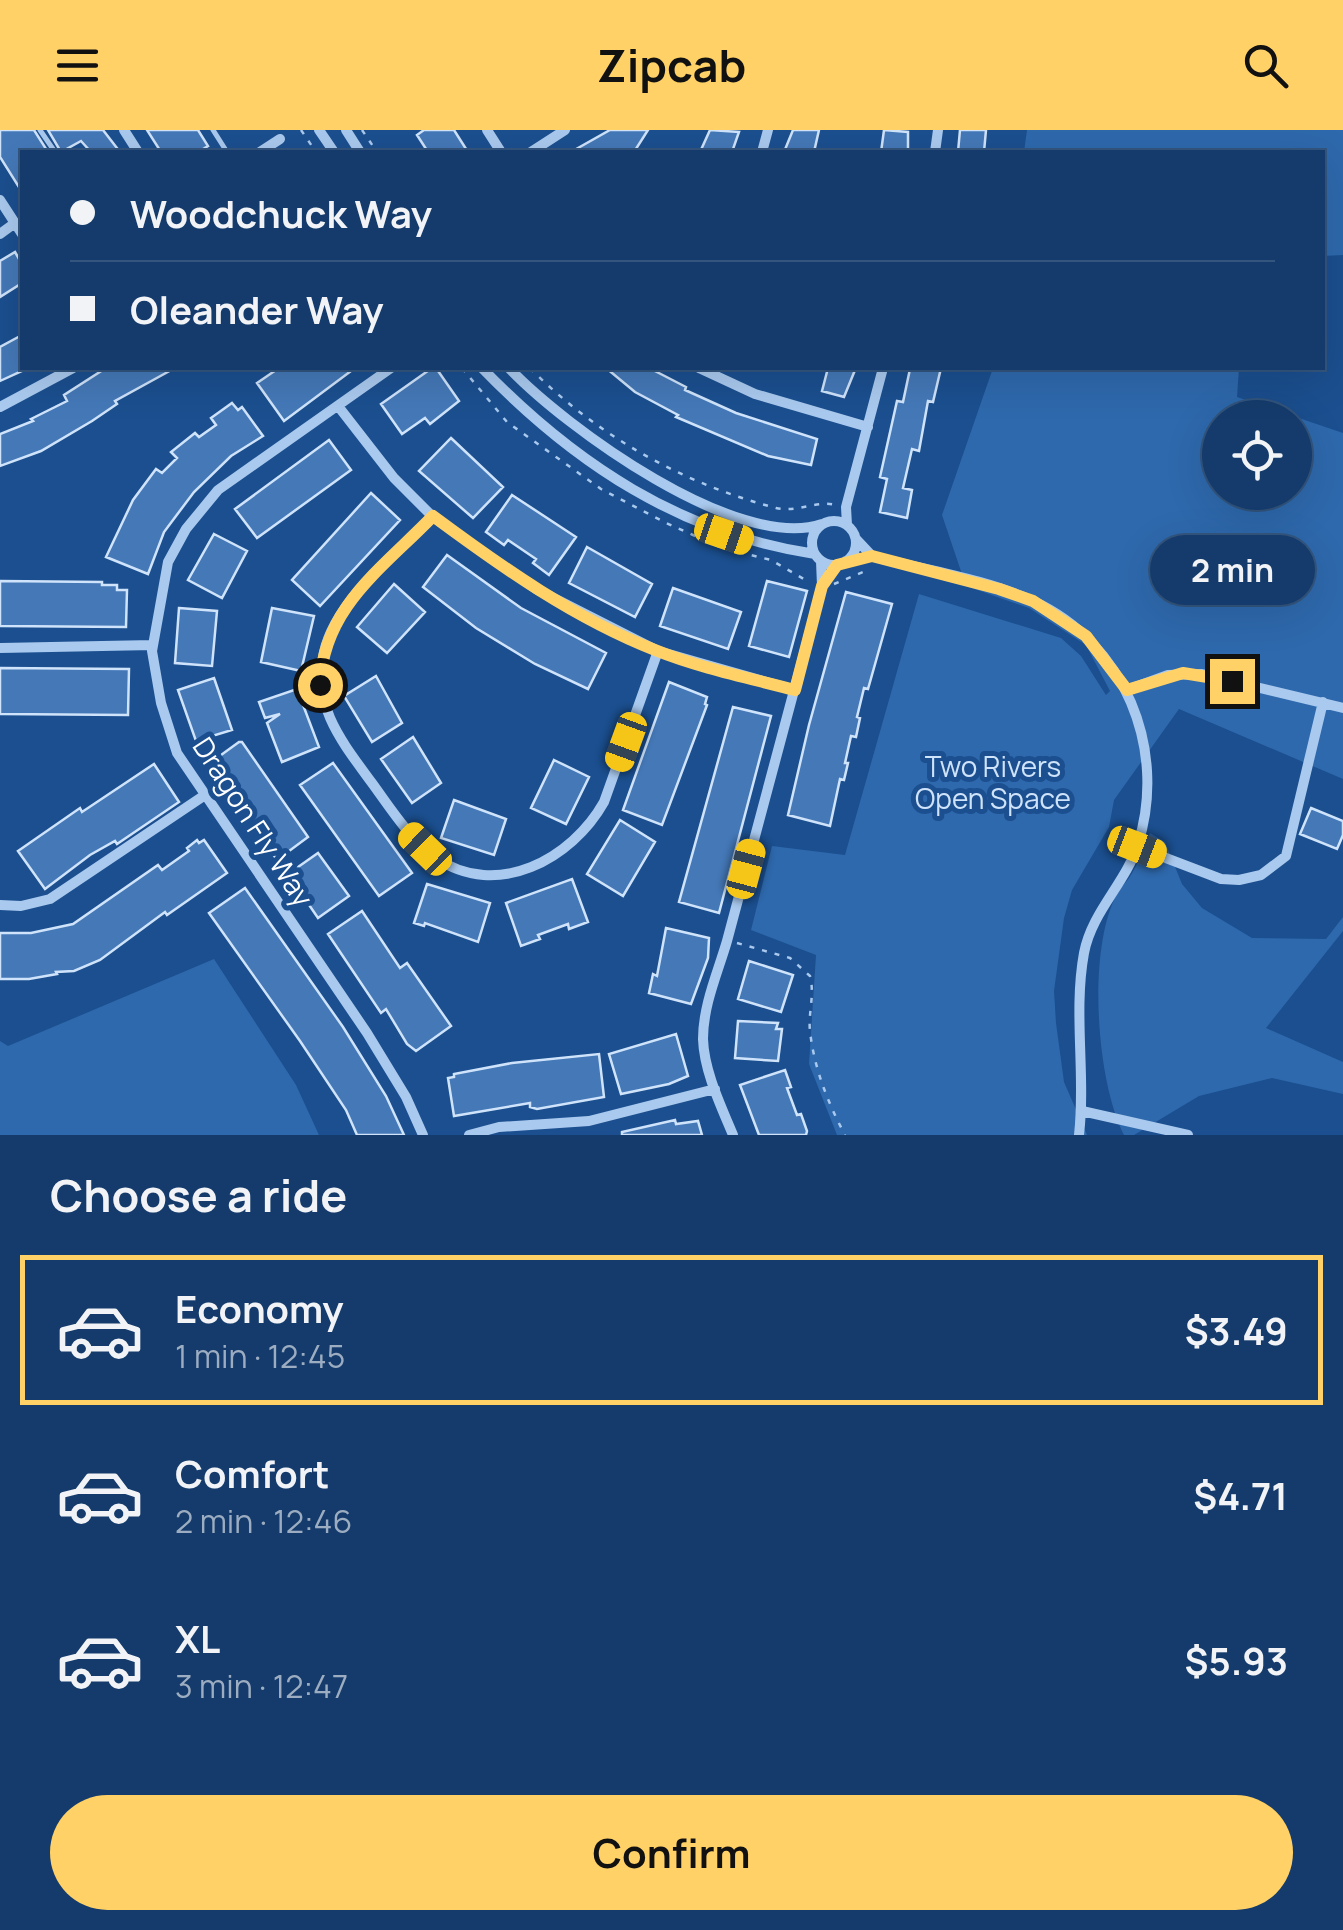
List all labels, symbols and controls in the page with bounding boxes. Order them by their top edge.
text: Zipcab [597,34,746,96]
icon: menu [50,38,105,93]
icon: search [1238,38,1293,93]
text: Woodchuck Way [130,187,432,239]
text: Oleander Way [130,283,383,335]
map controls [1202,400,1312,510]
button: locate [1202,400,1312,510]
car [691,510,757,558]
callout: 2 min [1150,536,1314,606]
text: 2 min [1191,548,1274,592]
route end [1210,659,1255,704]
route start [298,663,343,708]
car [602,709,650,775]
street label: Dragon Fly Way [185,729,323,914]
park label: Two Rivers Open Space [915,747,1071,817]
car [393,817,457,881]
car [1104,822,1170,872]
car [724,836,768,902]
text: Choose a ride [50,1164,347,1226]
text: Economy [175,1282,344,1334]
icon: car [55,1285,145,1375]
text: $3.49 [1185,1304,1288,1356]
text: 1 min · 12:45 [175,1334,345,1378]
text: Comfort [175,1447,329,1499]
icon: car [55,1450,145,1540]
text: $4.71 [1193,1469,1288,1521]
text: 2 min · 12:46 [175,1499,352,1543]
text: XL [175,1612,220,1664]
icon: car [55,1615,145,1705]
text: $5.93 [1185,1634,1288,1686]
text: 3 min · 12:47 [175,1664,348,1708]
button: Confirm [50,1795,1293,1910]

